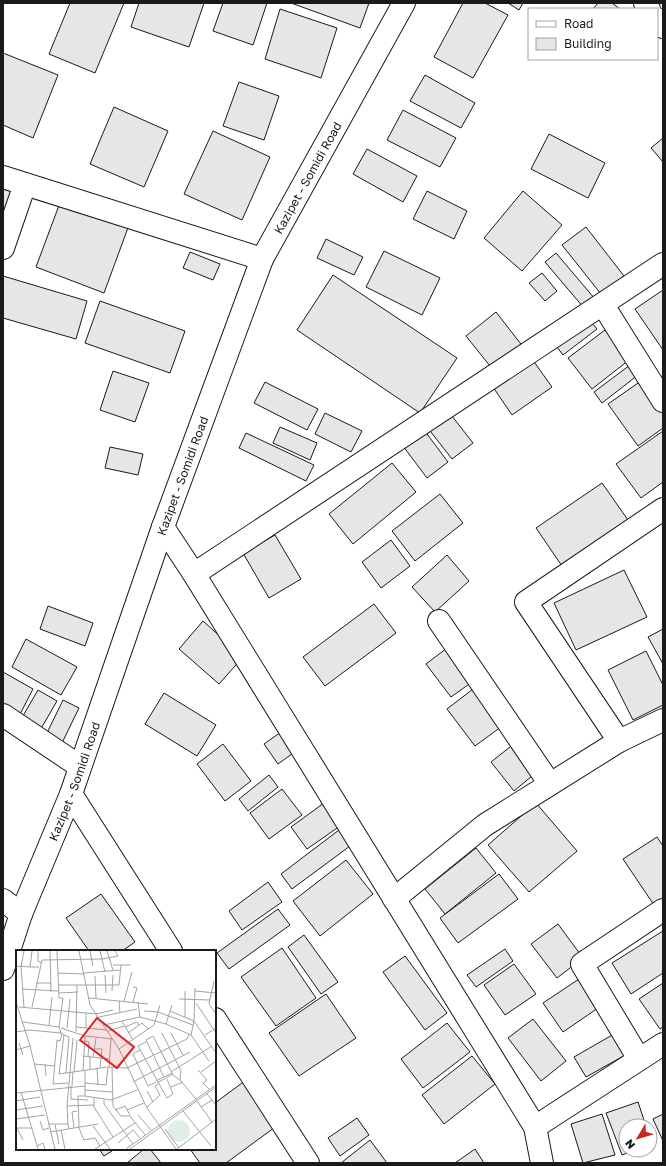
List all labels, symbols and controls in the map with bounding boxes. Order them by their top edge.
legend [528,8,658,60]
text: Road [564,16,593,31]
text: Building [564,36,612,51]
street label: Kazipet - Somidi Road [270,119,344,236]
street label: Kazipet - Somidi Road [153,414,211,537]
street label: Kazipet - Somidi Road [45,720,103,843]
inset map [16,950,216,1150]
north arrow [618,1118,658,1158]
text: N [622,1137,637,1152]

